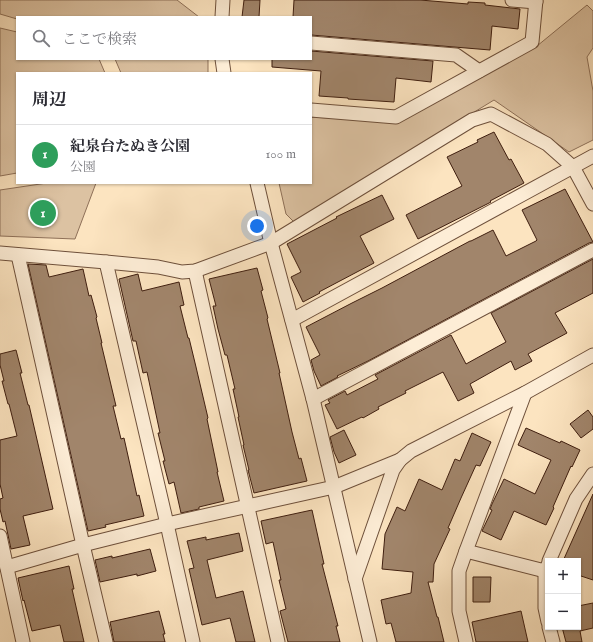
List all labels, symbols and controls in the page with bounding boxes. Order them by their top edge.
search box [16,16,312,60]
icon: search [30,27,52,49]
text: ここで検索 [62,30,137,49]
text: 周辺 [32,90,66,111]
text: 紀泉台たぬき公園 [70,137,190,156]
text: 1 [43,146,47,163]
text: 100 m [266,146,296,163]
text: 公園 [70,159,96,176]
pin: 1 [30,198,56,228]
your location [247,216,267,236]
map controls [545,558,581,630]
button: + [545,558,581,594]
button: − [545,594,581,630]

